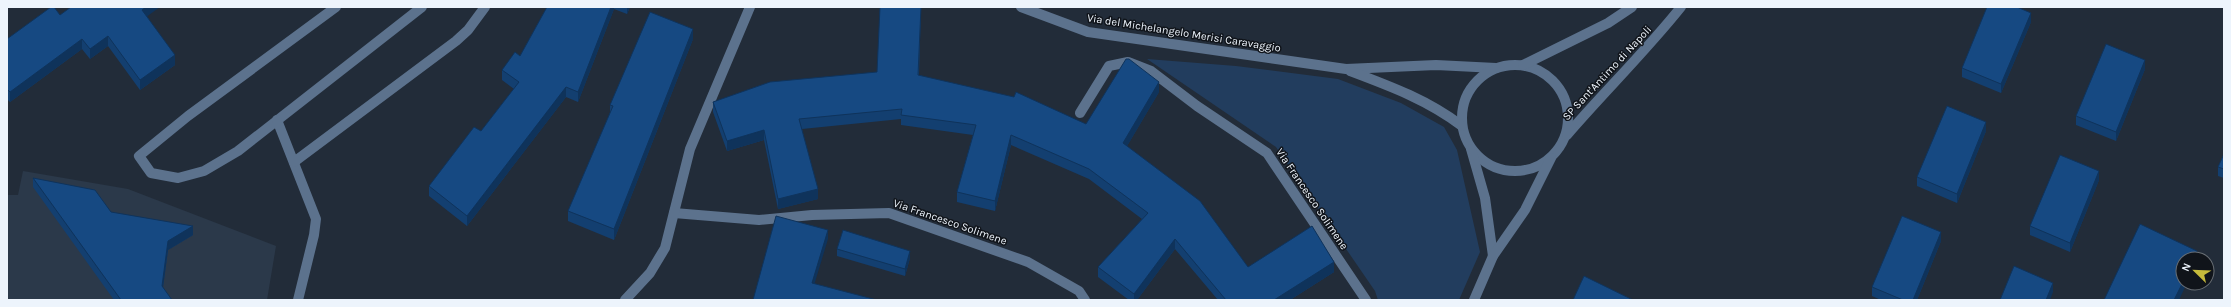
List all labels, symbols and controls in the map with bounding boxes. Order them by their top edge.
street label: Via del Michelangelo Merisi Caravaggio [1086,11,1282,55]
street label: SP Sant'Antimo di Napoli [1560,23,1654,123]
street label: Via Francesco Solimene [1273,146,1351,252]
street label: Via Francesco Solimene [892,196,1009,248]
north arrow [2175,251,2215,291]
text: N [2179,261,2194,273]

